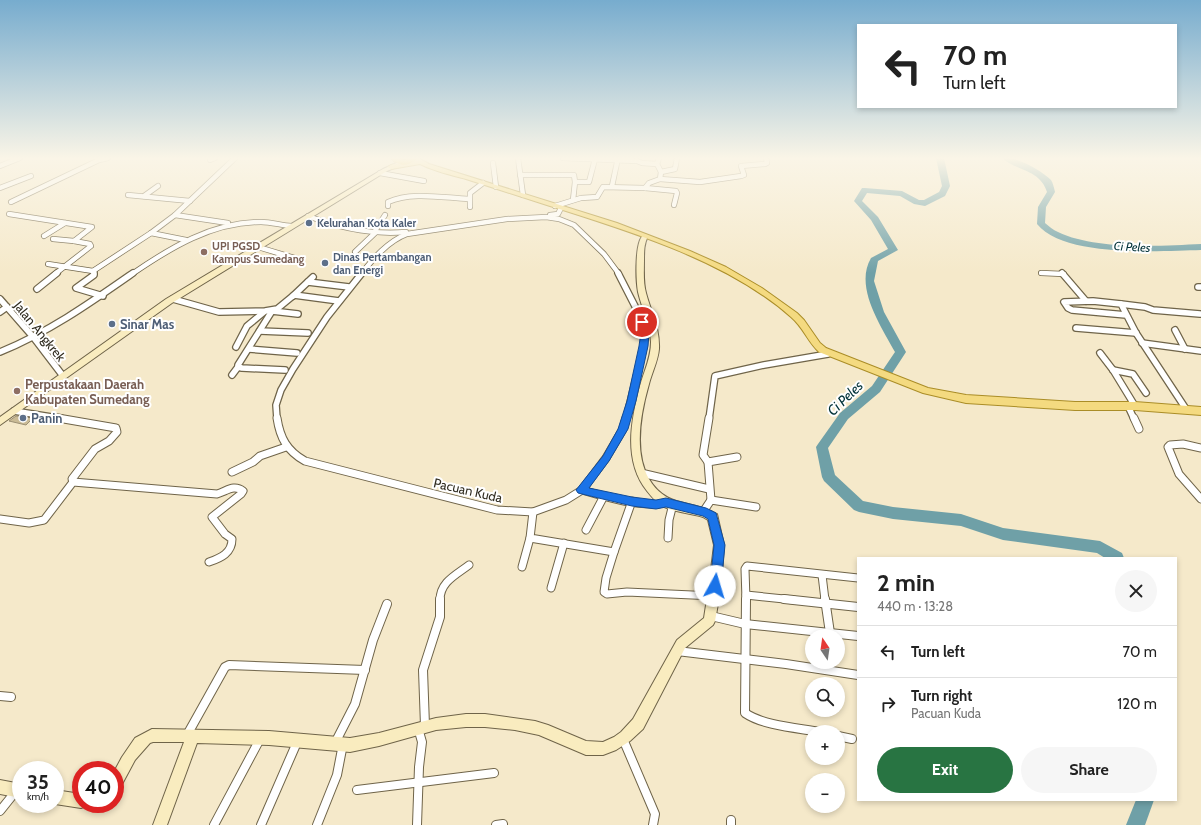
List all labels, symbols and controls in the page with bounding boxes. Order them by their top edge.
text: 70 m [943,38,1007,72]
icon: left [877,40,929,92]
text: Turn left [943,72,1006,94]
place label: Kelurahan Kota Kaler [317,216,416,230]
marker: Kelurahan Kota Kaler [304,218,314,228]
water label: Ci Peles [1113,238,1151,255]
place label: UPI PGSD Kampus Sumedang [212,239,305,266]
marker: UPI PGSD Kampus Sumedang [199,247,209,257]
place label: Dinas Pertambangan dan Energi [333,250,432,277]
marker: Dinas Pertambangan dan Energi [320,258,330,268]
street label: Jalan Angkrek [10,297,69,365]
pin [625,305,659,339]
icon: arrive [631,311,653,333]
place label: Sinar Mas [120,316,175,332]
marker: Sinar Mas [107,319,117,329]
place label: Perpustakaan Daerah Kabupaten Sumedang [25,376,150,407]
water label: Ci Peles [823,376,867,419]
marker: Perpustakaan Daerah Kabupaten Sumedang [12,386,22,396]
place label: Panin [31,410,63,426]
marker: Panin [18,413,28,423]
street label: Pacuan Kuda [432,474,505,506]
position arrow [694,565,736,607]
text: 2 min [877,568,935,597]
button: close [1115,570,1157,612]
text: 440 m · 13:28 [877,598,953,614]
north arrow [805,629,845,669]
map controls [805,629,845,813]
icon: left [877,641,899,663]
text: Turn left [911,643,965,661]
text: 70 m [1123,643,1157,661]
button: search [805,677,845,717]
text: Turn right [911,687,972,705]
icon: right [877,693,899,715]
text: 120 m [1117,695,1157,713]
text: Pacuan Kuda [911,705,981,721]
button: + [805,725,845,765]
button: Exit [877,747,1013,793]
button: Share [1021,747,1157,793]
speed limit sign: 40 [72,761,124,813]
text: 35 [27,770,49,794]
button: − [805,773,845,813]
text: km/h [27,790,49,803]

